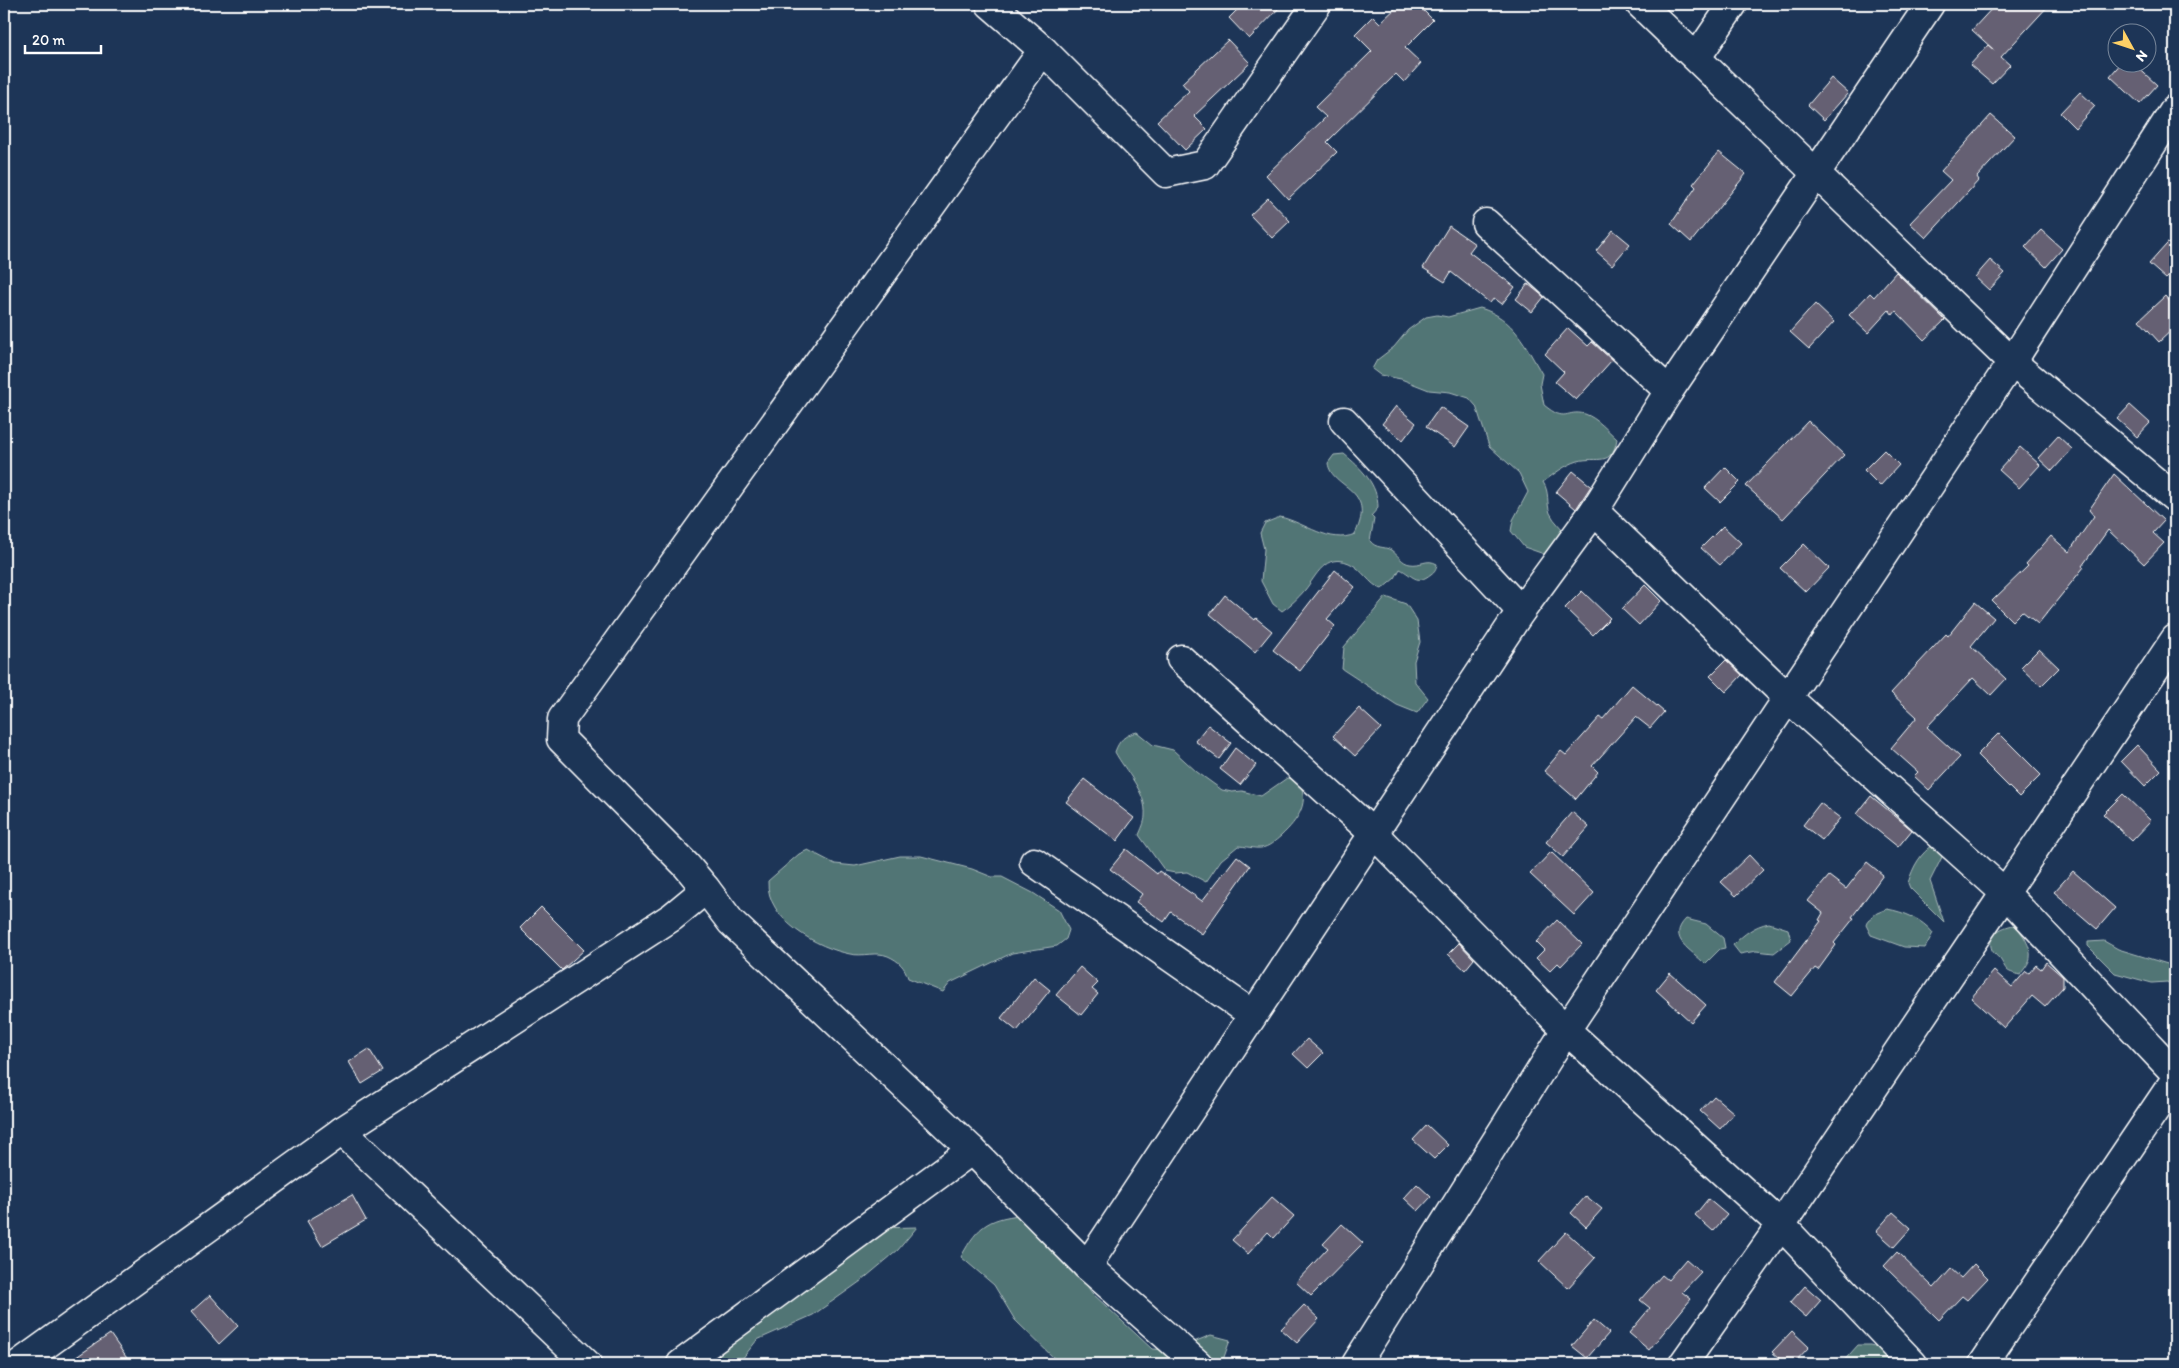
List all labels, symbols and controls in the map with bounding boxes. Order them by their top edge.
scale bar [25,22,101,54]
north arrow [2106,22,2156,72]
text: 20 m [32,31,66,49]
text: N [2132,47,2151,65]

